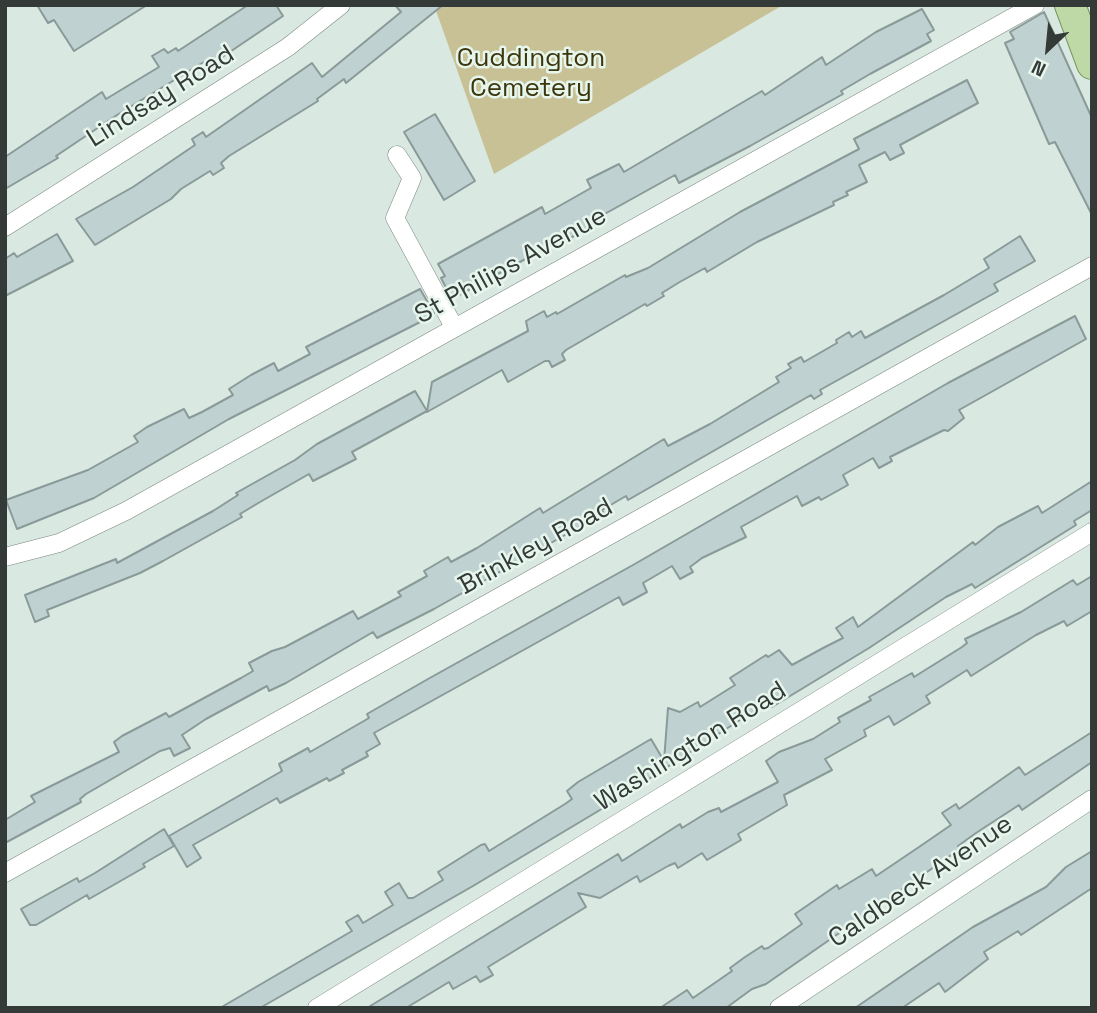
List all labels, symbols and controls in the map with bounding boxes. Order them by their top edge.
north arrow [1013,14,1083,84]
street label: Lindsay Road [82,39,240,155]
park label: Cuddington Cemetery [457,43,605,104]
text: N [1027,54,1050,82]
street label: St Philips Avenue [410,200,612,332]
street label: Brinkley Road [453,492,619,602]
street label: Washington Road [589,675,793,819]
street label: Caldbeck Avenue [823,809,1019,955]

